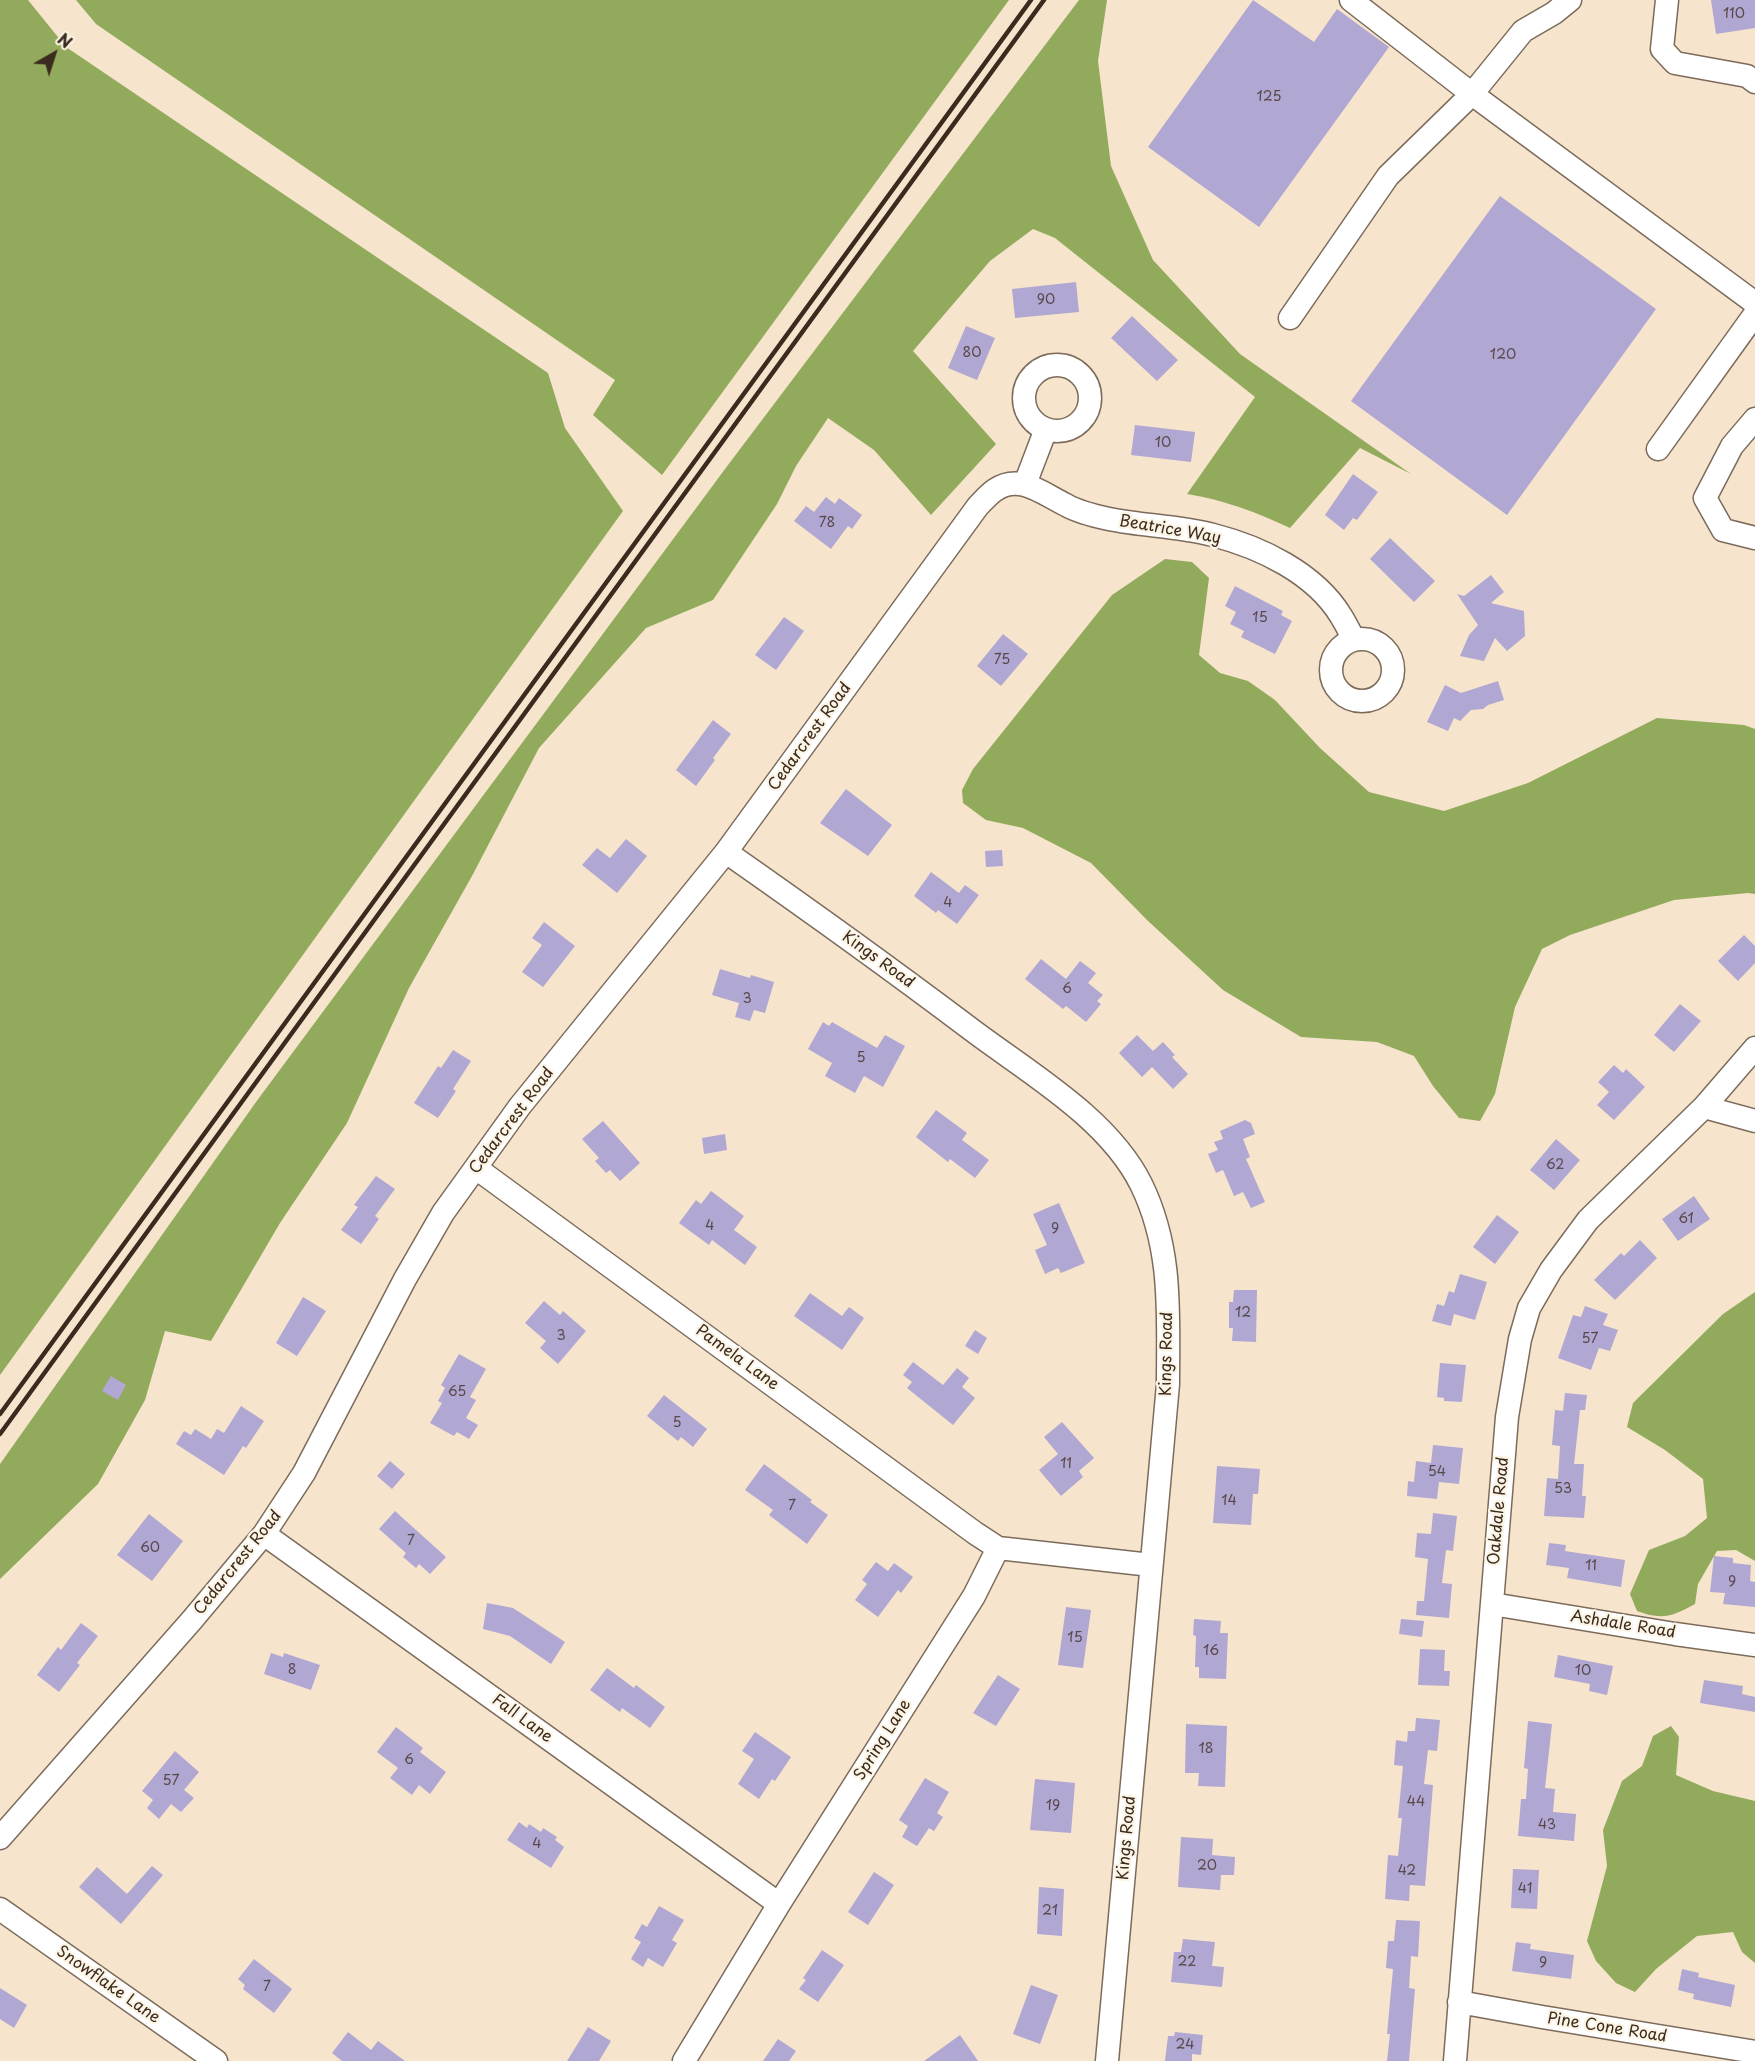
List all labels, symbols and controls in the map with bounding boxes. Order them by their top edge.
house number: 110 [1723,6,1745,22]
north arrow [24,24,84,84]
text: N [53,27,78,53]
house number: 125 [1257,89,1281,105]
house number: 90 [1037,292,1055,308]
house number: 80 [963,345,981,361]
house number: 120 [1490,347,1516,363]
house number: 10 [1155,435,1171,451]
street label: Beatrice Way [1118,512,1222,548]
house number: 78 [819,515,835,531]
house number: 15 [1252,610,1268,626]
house number: 75 [994,652,1010,668]
street label: Cedarcrest Road [764,679,856,795]
house number: 4 [943,895,953,911]
street label: Kings Road [838,927,918,993]
house number: 6 [1062,981,1072,997]
house number: 3 [742,991,752,1007]
house number: 5 [856,1050,866,1066]
street label: Cedarcrest Road [466,1064,558,1178]
house number: 62 [1546,1157,1564,1173]
house number: 61 [1678,1211,1694,1227]
house number: 4 [705,1218,715,1234]
house number: 9 [1051,1221,1059,1237]
house number: 12 [1235,1305,1251,1321]
street label: Kings Road [1157,1312,1177,1396]
street label: Pamela Lane [691,1321,783,1395]
house number: 3 [556,1328,566,1344]
house number: 57 [1582,1331,1598,1347]
house number: 65 [448,1384,466,1400]
house number: 5 [672,1415,682,1431]
house number: 11 [1060,1456,1072,1472]
street label: Oakdale Road [1485,1456,1513,1566]
house number: 54 [1428,1464,1446,1480]
house number: 53 [1554,1481,1572,1497]
house number: 14 [1221,1493,1237,1509]
house number: 7 [788,1498,796,1514]
street label: Cedarcrest Road [190,1507,286,1619]
house number: 7 [407,1533,415,1549]
house number: 60 [140,1540,160,1556]
house number: 11 [1585,1558,1597,1574]
house number: 9 [1728,1574,1736,1590]
street label: Ashdale Road [1569,1607,1677,1643]
house number: 15 [1067,1630,1083,1646]
house number: 16 [1203,1643,1219,1659]
house number: 8 [288,1662,296,1678]
house number: 10 [1575,1663,1591,1679]
street label: Fall Lane [488,1691,556,1747]
street label: Spring Lane [850,1696,916,1784]
house number: 18 [1198,1741,1214,1757]
house number: 6 [404,1752,414,1768]
house number: 57 [163,1773,179,1789]
house number: 44 [1407,1794,1425,1810]
street label: Kings Road [1114,1795,1140,1881]
house number: 19 [1046,1798,1060,1814]
house number: 43 [1538,1817,1556,1833]
house number: 4 [532,1836,542,1852]
house number: 20 [1197,1858,1217,1874]
house number: 42 [1398,1863,1416,1879]
house number: 41 [1518,1881,1532,1897]
house number: 21 [1042,1903,1058,1919]
street label: Snowflake Lane [52,1942,164,2028]
house number: 22 [1178,1954,1196,1970]
house number: 9 [1539,1955,1547,1971]
house number: 7 [263,1979,271,1995]
street label: Pine Cone Road [1546,2009,1668,2047]
house number: 24 [1176,2037,1194,2053]

